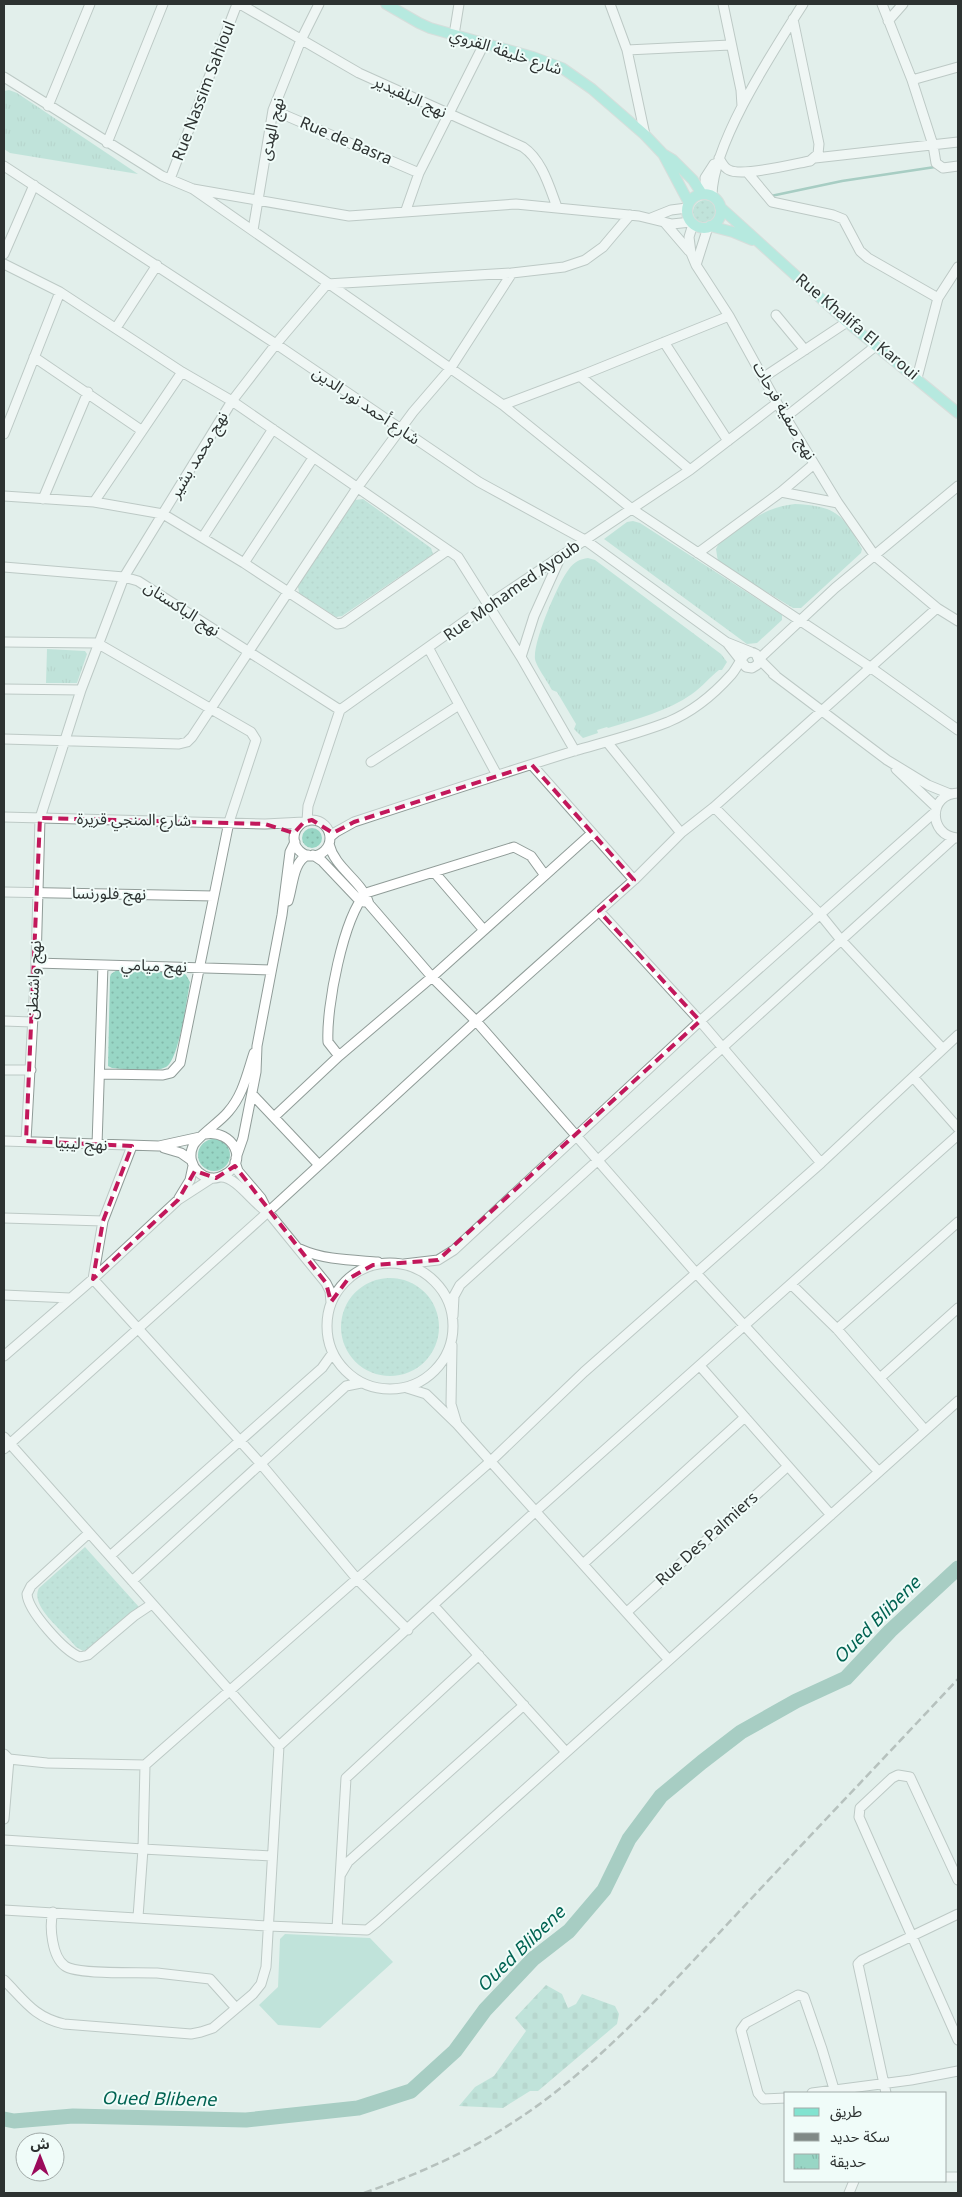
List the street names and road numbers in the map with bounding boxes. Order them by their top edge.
street label: Rue Nassim Sahloul [162,16,246,166]
street label: شارع خليفة القروي [445,18,567,86]
street label: نهج البلفيدير [366,65,453,129]
street label: نهج الهدى [248,94,296,164]
street label: Rue de Basra [294,106,398,176]
street label: Rue Khalifa El Karoui [787,264,927,390]
street label: نهج صفية فرحات [742,355,826,467]
street label: شارع أحمد نور الدين [305,357,427,455]
street label: نهج محمد بشير [159,404,239,506]
street label: Rue Mohamed Ayoub [436,531,588,651]
street label: نهج الباكستان [136,571,228,647]
street label: شارع المنجي قريرة [77,802,191,838]
street label: نهج فلورنسا [71,876,147,912]
street label: نهج واشنطن [15,940,53,1020]
street label: نهج ميامي [120,948,188,984]
street label: نهج ليبيا [54,1126,108,1162]
street label: Rue Des Palmiers [647,1483,767,1595]

